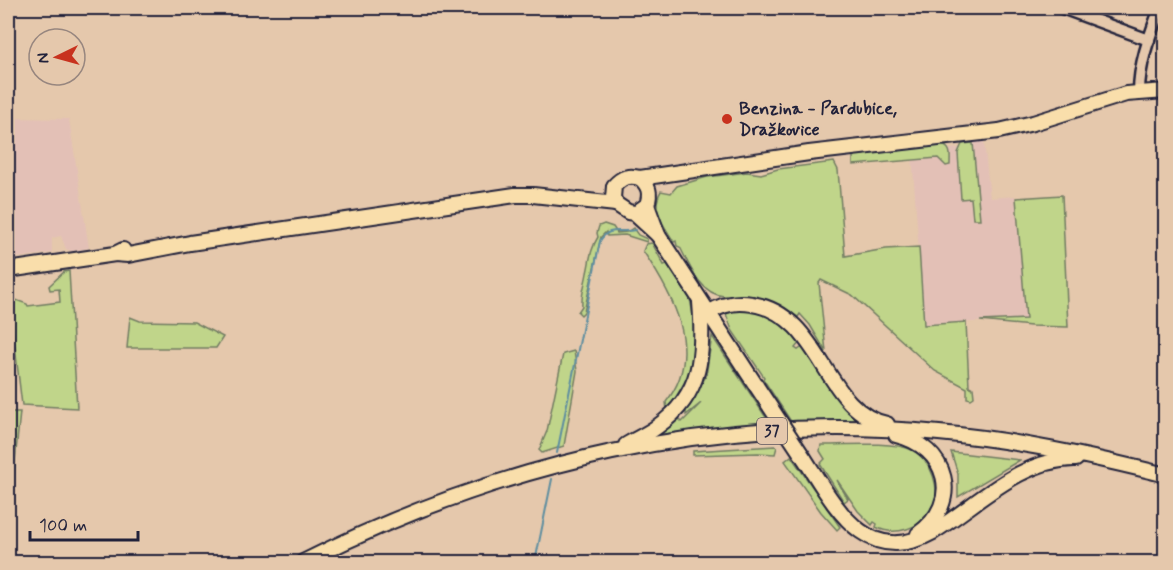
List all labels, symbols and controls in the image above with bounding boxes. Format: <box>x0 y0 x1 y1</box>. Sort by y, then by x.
north arrow <box>27 27 87 87</box>
text: N <box>33 52 54 64</box>
place label: Benzina - Pardubice, Dražkovice <box>739 97 897 142</box>
marker: Benzina - Pardubice, Dražkovice <box>720 112 734 126</box>
road number: 37 <box>757 418 787 444</box>
scale bar <box>30 504 138 542</box>
text: 100 m <box>39 514 87 538</box>

